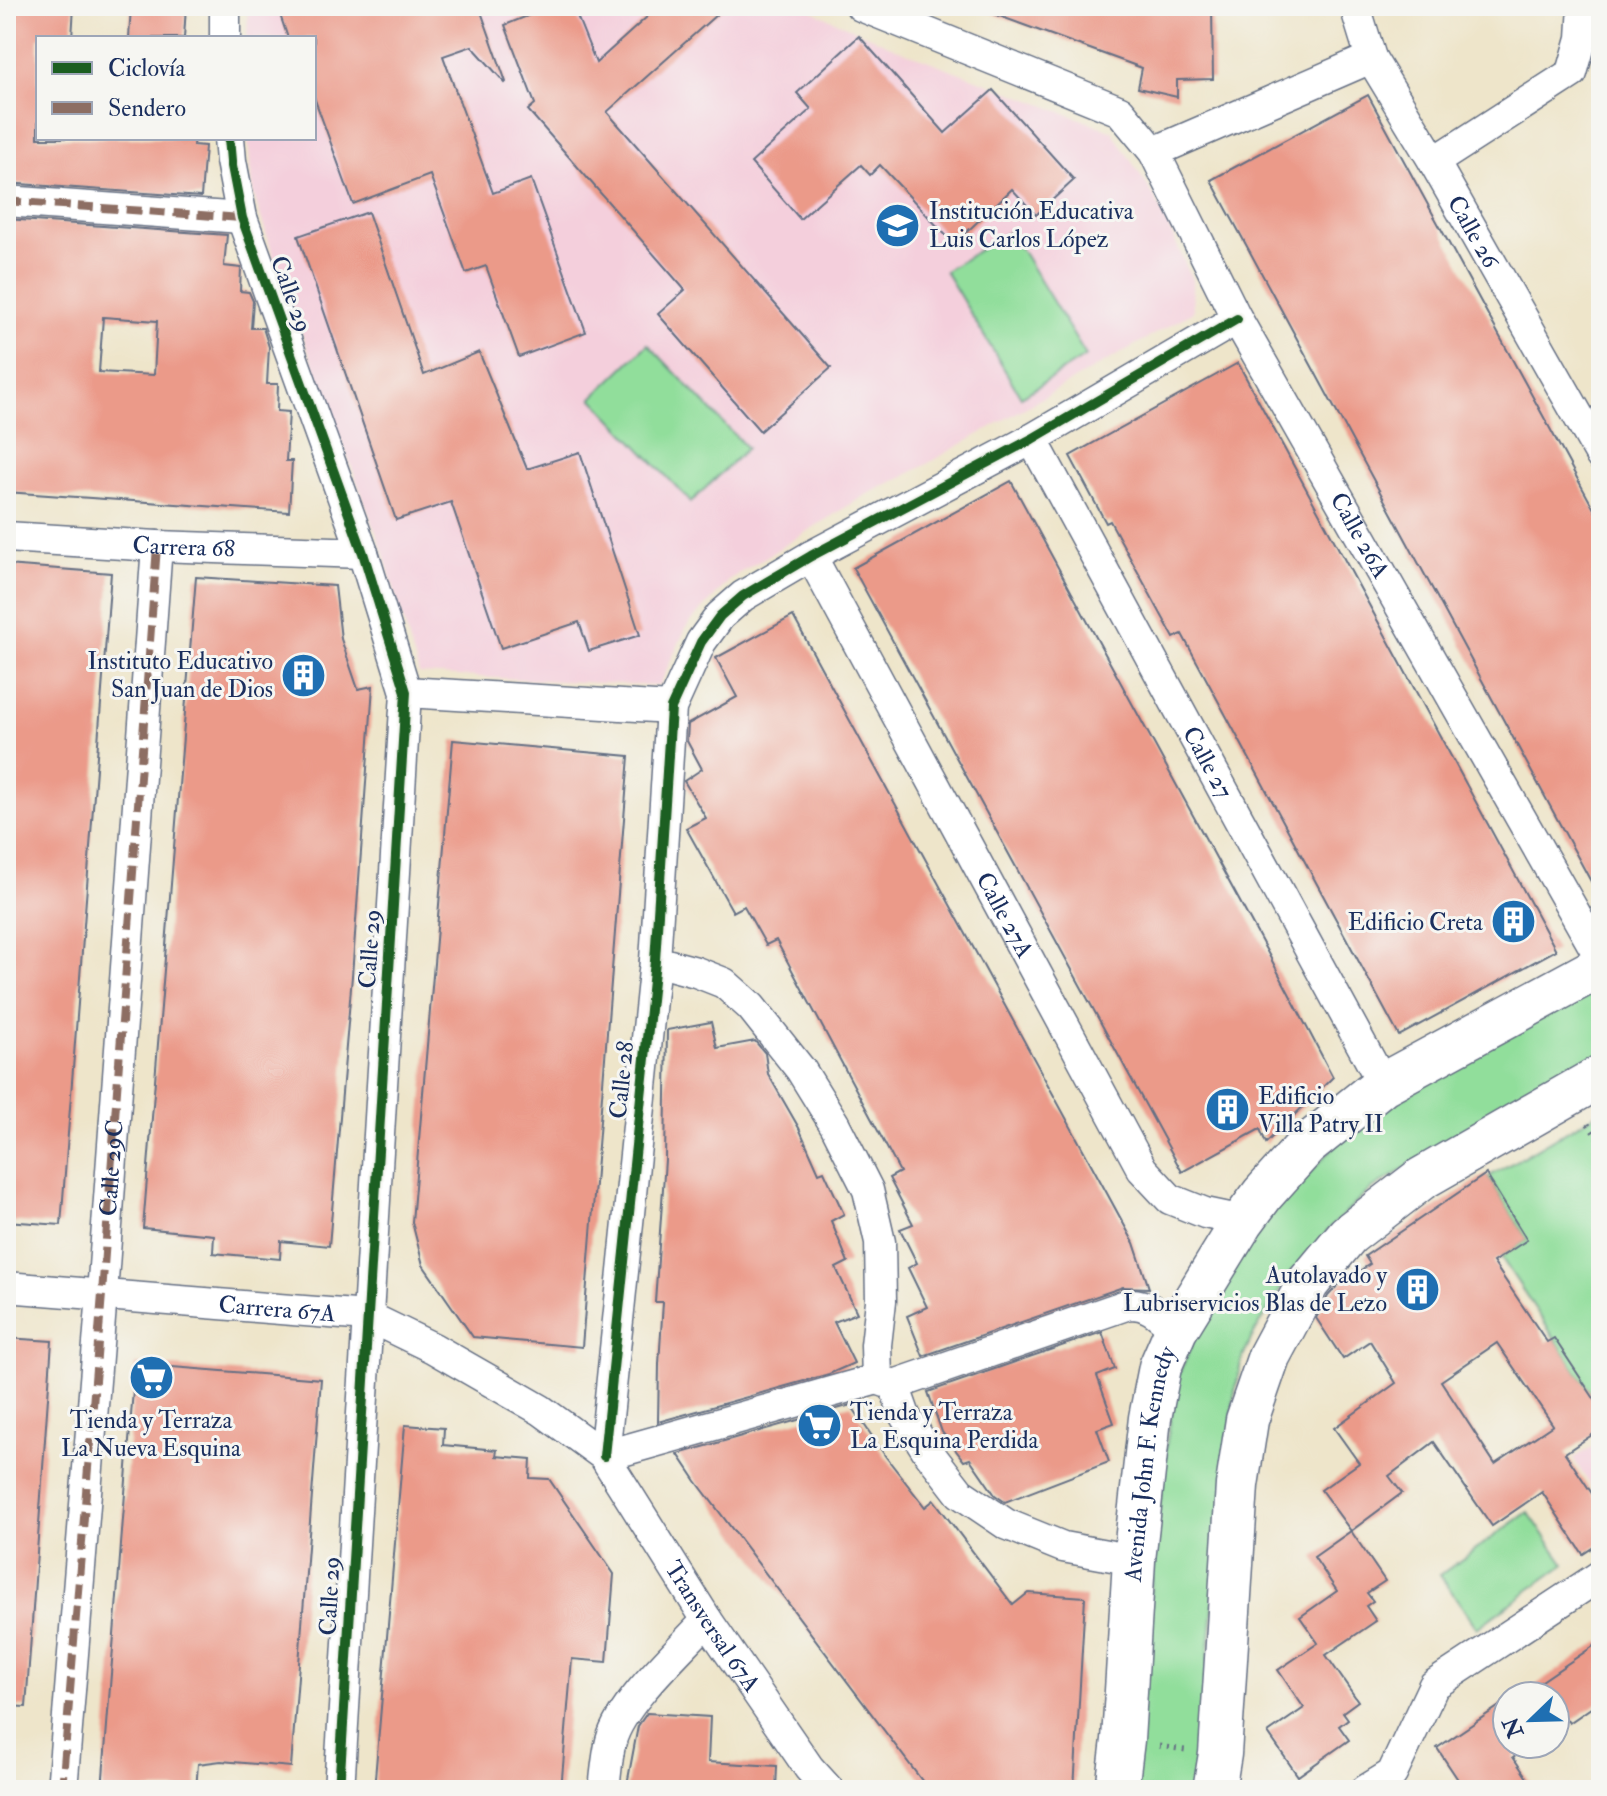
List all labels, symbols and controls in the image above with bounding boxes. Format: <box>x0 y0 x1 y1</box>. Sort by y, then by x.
legend <box>36 36 316 140</box>
text: Ciclovía <box>108 53 186 84</box>
text: Sendero <box>108 93 186 124</box>
street label: Calle 26 <box>1441 190 1507 275</box>
place label: Institución Educativa Luis Carlos López <box>929 196 1135 255</box>
school or university icon: Institución Educativa Luis Carlos López <box>874 201 922 249</box>
street label: Calle 29 <box>263 252 319 336</box>
street label: Calle 26A <box>1323 487 1397 584</box>
street label: Carrera 68 <box>132 529 235 564</box>
place label: Instituto Educativo San Juan de Dios <box>87 646 273 705</box>
building icon: Instituto Educativo San Juan de Dios <box>280 651 328 699</box>
street label: Calle 27 <box>1176 721 1240 804</box>
street label: Calle 27A <box>969 867 1041 963</box>
building icon: Edificio Creta <box>1490 898 1538 946</box>
place label: Edificio Creta <box>1348 907 1484 938</box>
street label: Calle 29 <box>352 908 388 990</box>
street label: Calle 28 <box>603 1040 641 1120</box>
place label: Edificio Villa Patry II <box>1258 1081 1384 1140</box>
building icon: Edificio Villa Patry II <box>1203 1086 1251 1134</box>
street label: Calle 29C <box>92 1119 130 1217</box>
place label: Autolavado y Lubriservicios Blas de Lezo <box>1123 1260 1387 1319</box>
building icon: Autolavado y Lubriservicios Blas de Lezo <box>1394 1265 1442 1313</box>
street label: Carrera 67A <box>217 1289 337 1329</box>
street label: Avenida John F. Kennedy <box>1117 1341 1183 1584</box>
supermarket icon: Tienda y Terraza La Nueva Esquina <box>127 1354 175 1402</box>
place label: Tienda y Terraza La Esquina Perdida <box>850 1397 1040 1456</box>
supermarket icon: Tienda y Terraza La Esquina Perdida <box>795 1402 843 1450</box>
place label: Tienda y Terraza La Nueva Esquina <box>61 1405 242 1464</box>
street label: Transversal 67A <box>658 1555 767 1698</box>
street label: Calle 29 <box>312 1556 348 1636</box>
north arrow <box>1491 1680 1571 1760</box>
text: N <box>1497 1713 1531 1743</box>

